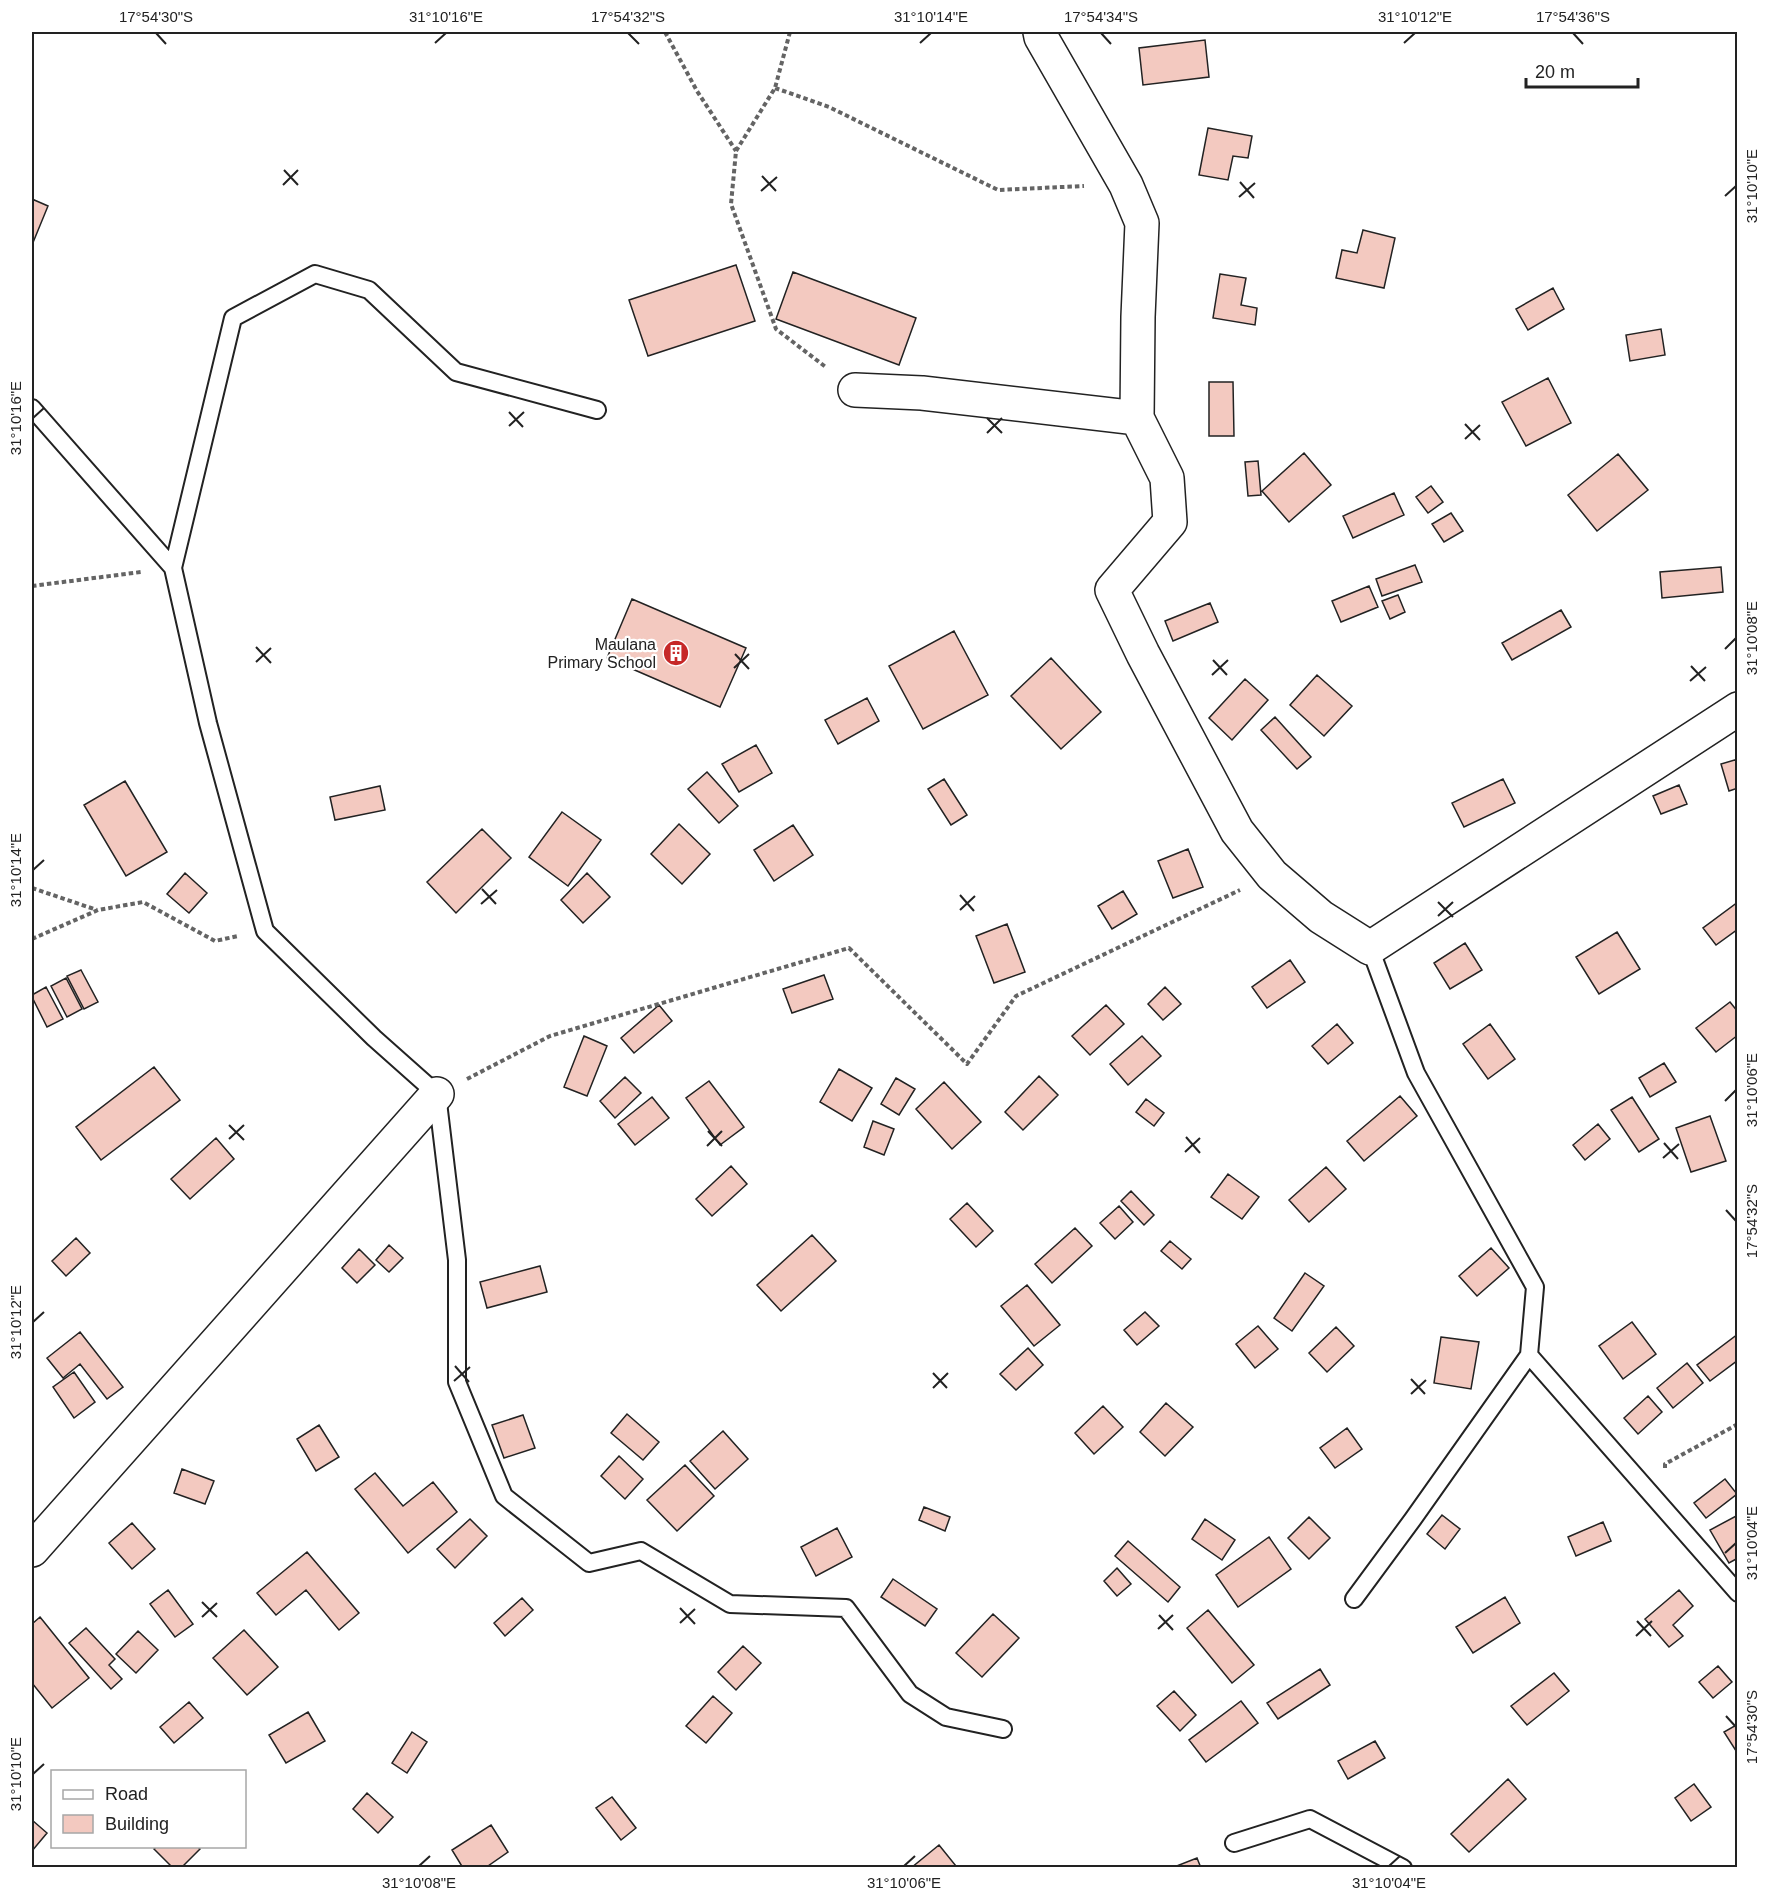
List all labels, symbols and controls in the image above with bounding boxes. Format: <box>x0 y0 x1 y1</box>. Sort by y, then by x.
text: 17°54'30"S <box>119 8 193 25</box>
text: 31°10'16"E <box>409 8 483 25</box>
text: 17°54'32"S <box>591 8 665 25</box>
text: 31°10'14"E <box>894 8 968 25</box>
text: 17°54'34"S <box>1064 8 1138 25</box>
text: 31°10'12"E <box>1378 8 1452 25</box>
text: 17°54'36"S <box>1536 8 1610 25</box>
scale bar <box>1526 51 1638 89</box>
text: 20 m <box>1535 62 1575 82</box>
text: 31°10'10"E <box>1743 149 1760 223</box>
text: 31°10'16"E <box>7 381 24 455</box>
text: 31°10'08"E <box>1743 601 1760 675</box>
place label: Maulana Primary School <box>548 636 656 671</box>
building icon: Maulana Primary School <box>661 638 691 668</box>
text: 31°10'14"E <box>7 833 24 907</box>
text: 31°10'06"E <box>1743 1053 1760 1127</box>
text: 17°54'32"S <box>1743 1184 1760 1258</box>
text: 31°10'12"E <box>7 1285 24 1359</box>
text: 31°10'04"E <box>1743 1506 1760 1580</box>
text: 17°54'30"S <box>1743 1690 1760 1764</box>
text: 31°10'10"E <box>7 1737 24 1811</box>
legend <box>51 1770 246 1848</box>
text: Road <box>105 1784 148 1804</box>
text: Building <box>105 1814 169 1834</box>
text: 31°10'08"E <box>382 1874 456 1891</box>
text: 31°10'06"E <box>867 1874 941 1891</box>
text: 31°10'04"E <box>1352 1874 1426 1891</box>

